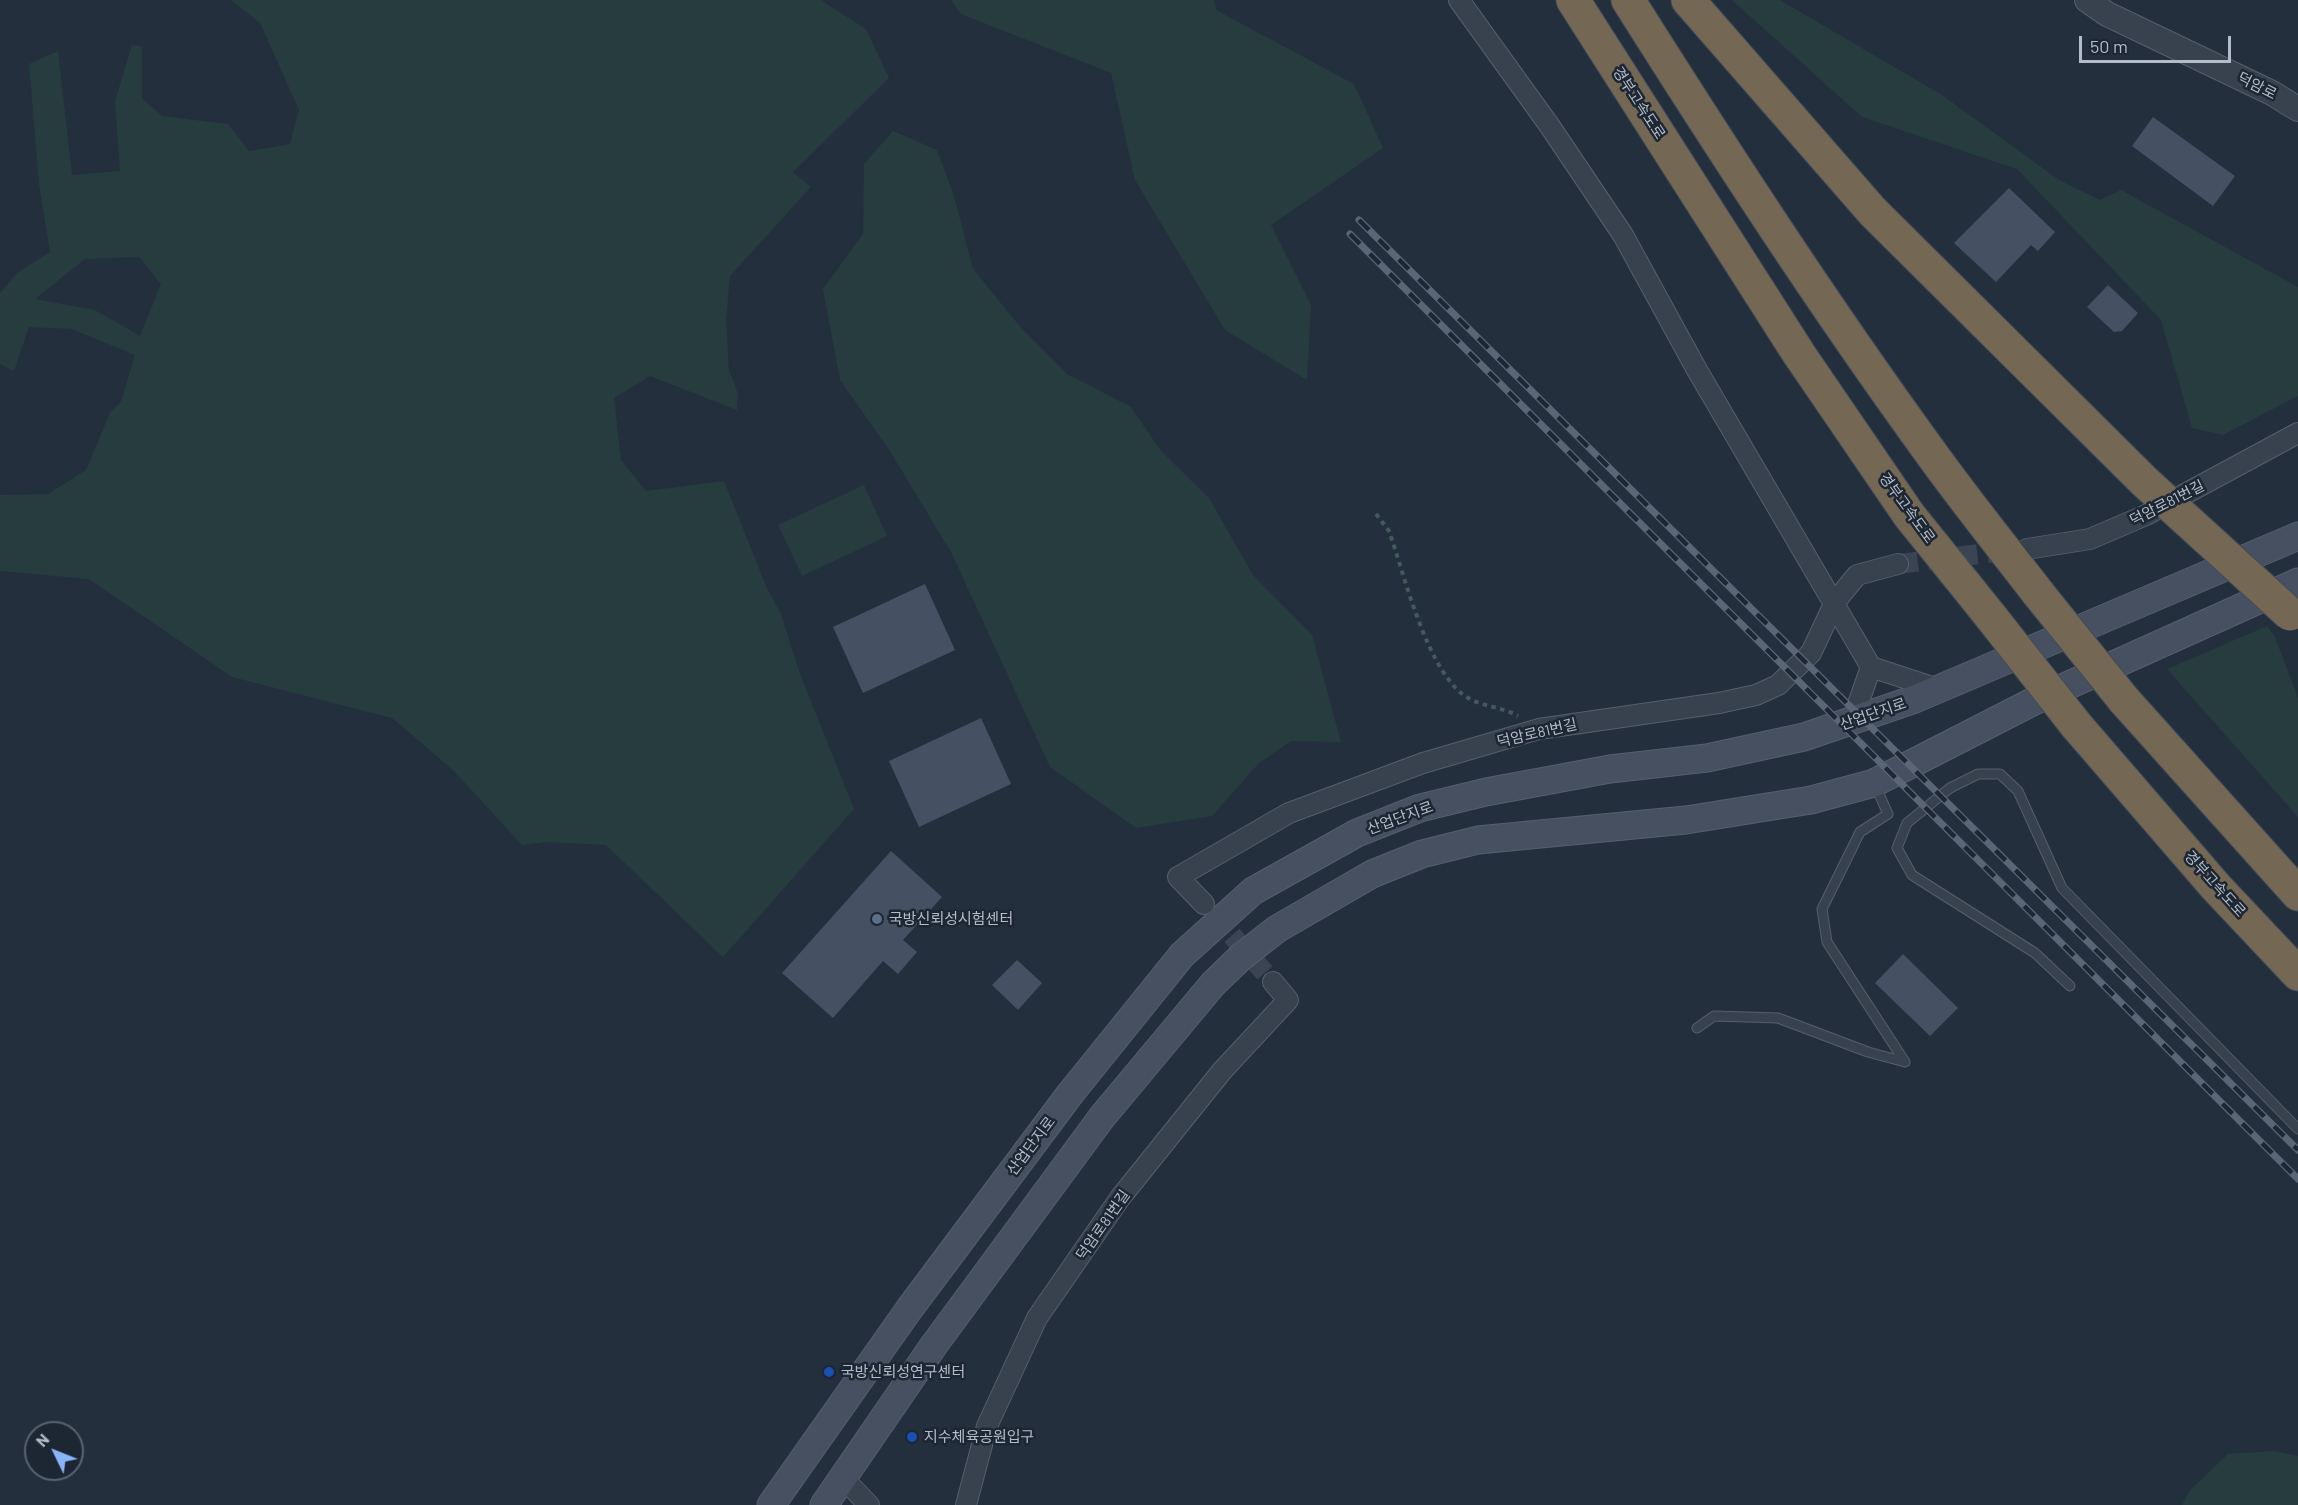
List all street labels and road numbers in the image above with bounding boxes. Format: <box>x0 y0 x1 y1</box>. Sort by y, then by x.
street label: 경부고속도로 <box>1609 63 1669 143</box>
street label: 덕암로 <box>2234 69 2280 103</box>
street label: 경부고속도로 <box>1875 469 1939 547</box>
street label: 덕암로81번길 <box>2127 476 2207 530</box>
street label: 산업단지로 <box>1837 694 1909 734</box>
street label: 덕암로81번길 <box>1495 715 1579 751</box>
street label: 산업단지로 <box>1365 798 1435 838</box>
street label: 경부고속도로 <box>2181 847 2249 921</box>
street label: 산업단지로 <box>1003 1113 1059 1179</box>
street label: 덕암로81번길 <box>1072 1186 1134 1264</box>

